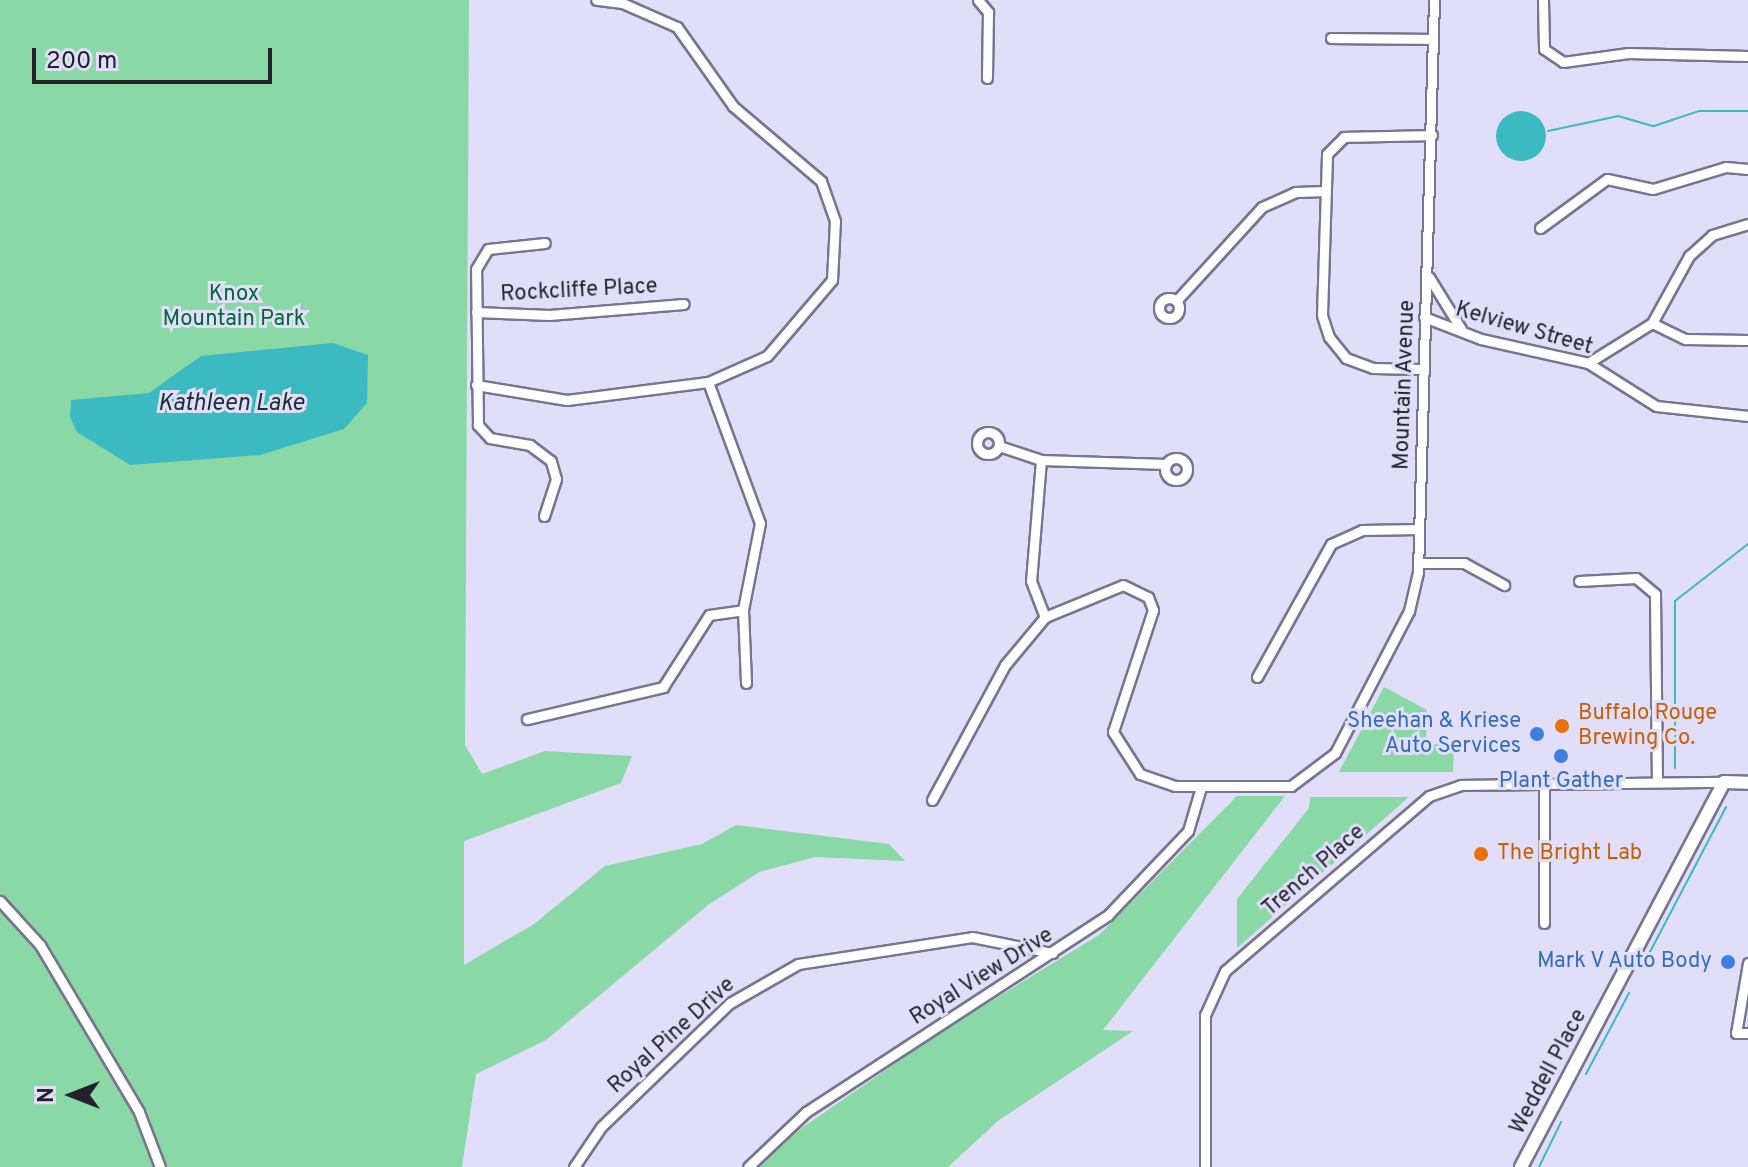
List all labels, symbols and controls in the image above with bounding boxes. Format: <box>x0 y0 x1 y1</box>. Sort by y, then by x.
scale bar <box>36 32 276 82</box>
text: 200 m <box>46 47 117 77</box>
street label: Rockcliffe Place <box>500 274 658 308</box>
park label: Knox Mountain Park <box>163 281 305 332</box>
street label: Kelview Street <box>1452 297 1596 361</box>
street label: Mountain Avenue <box>1389 299 1421 471</box>
water label: Kathleen Lake <box>158 391 304 419</box>
place label: Buffalo Rouge Brewing Co. <box>1578 700 1717 752</box>
place label: Sheehan & Kriese Auto Services <box>1347 708 1521 760</box>
marker: Buffalo Rouge Brewing Co. <box>1553 717 1571 735</box>
marker: Sheehan & Kriese Auto Services <box>1528 725 1546 743</box>
marker: Plant Gather <box>1552 747 1570 765</box>
place label: Plant Gather <box>1499 769 1623 795</box>
street label: Trench Place <box>1258 819 1370 923</box>
place label: The Bright Lab <box>1497 841 1642 867</box>
marker: The Bright Lab <box>1472 845 1490 863</box>
street label: Royal View Drive <box>905 922 1059 1032</box>
place label: Mark V Auto Body <box>1534 949 1712 975</box>
marker: Mark V Auto Body <box>1719 953 1737 971</box>
street label: Royal Pine Drive <box>603 972 741 1100</box>
street label: Weddell Place <box>1505 1005 1593 1139</box>
north arrow <box>32 1055 112 1135</box>
text: N <box>34 1087 61 1103</box>

